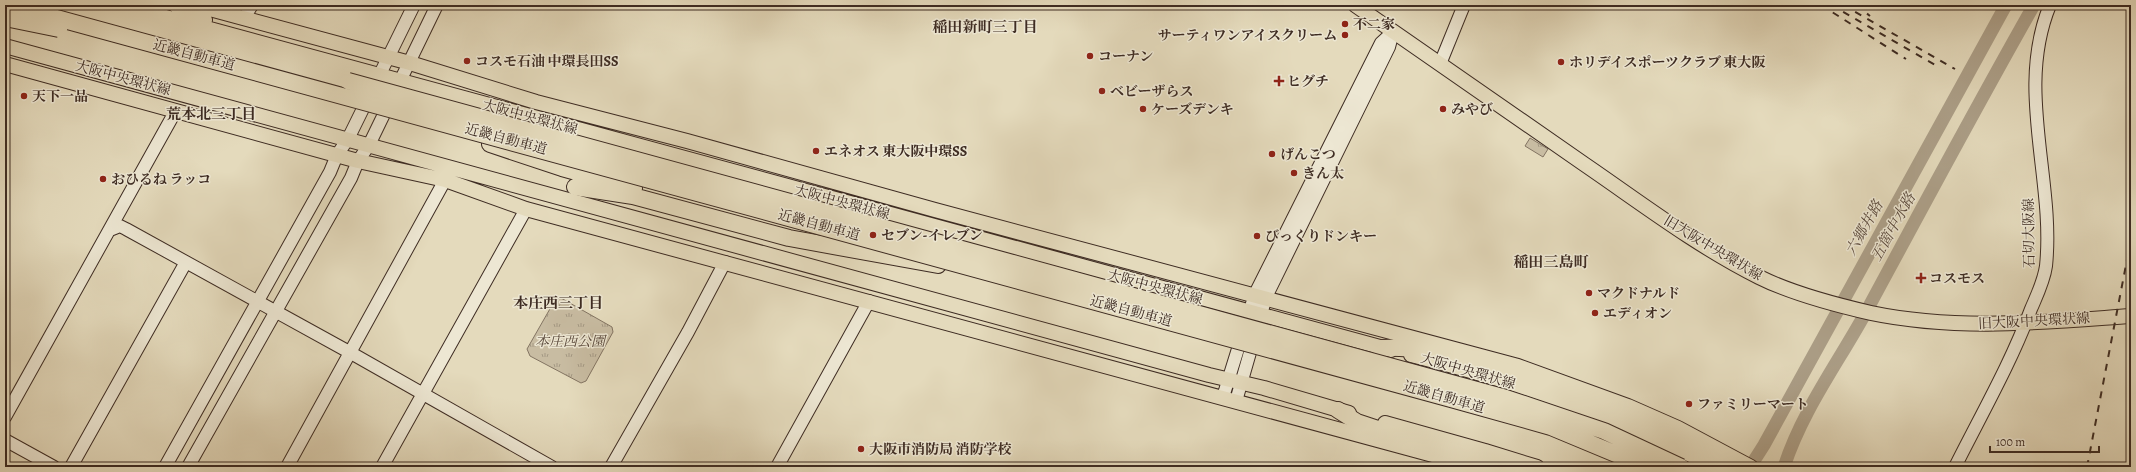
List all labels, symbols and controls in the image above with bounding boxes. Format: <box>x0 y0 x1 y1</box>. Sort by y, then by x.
place label: 不二家 <box>1353 15 1395 34</box>
district label: 稲田新町三丁目 <box>932 17 1038 37</box>
marker: 不二家 <box>1340 19 1350 29</box>
place label: サーティワンアイスクリーム <box>1158 26 1337 45</box>
marker: サーティワンアイスクリーム <box>1340 30 1350 40</box>
street label: 近畿自動車道 <box>151 35 237 75</box>
place label: コーナン <box>1098 47 1153 66</box>
marker: コーナン <box>1085 51 1095 61</box>
place label: コスモ石油 中環長田SS <box>475 52 619 71</box>
place label: ホリデイスポーツクラブ 東大阪 <box>1569 53 1766 72</box>
street label: 大阪中央環状線 <box>73 56 173 100</box>
marker: コスモ石油 中環長田SS <box>462 56 472 66</box>
marker: ホリデイスポーツクラブ 東大阪 <box>1556 57 1566 67</box>
place label: ヒグチ <box>1287 72 1329 91</box>
marker: ヒグチ <box>1274 76 1284 86</box>
place label: ベビーザらス <box>1110 82 1193 101</box>
marker: ベビーザらス <box>1097 86 1107 96</box>
place label: 天下一品 <box>32 87 88 106</box>
marker: 天下一品 <box>19 91 29 101</box>
street label: 大阪中央環状線 <box>480 95 580 139</box>
place label: ケーズデンキ <box>1151 100 1234 119</box>
place label: みやび <box>1451 100 1493 119</box>
district label: 荒本北三丁目 <box>166 104 256 124</box>
marker: ケーズデンキ <box>1138 104 1148 114</box>
marker: みやび <box>1438 104 1448 114</box>
street label: 近畿自動車道 <box>463 119 549 159</box>
place label: エネオス 東大阪中環SS <box>824 142 967 161</box>
place label: げんこつ <box>1280 145 1336 164</box>
marker: エネオス 東大阪中環SS <box>811 146 821 156</box>
marker: げんこつ <box>1267 149 1277 159</box>
place label: きん太 <box>1302 164 1344 183</box>
marker: きん太 <box>1289 168 1299 178</box>
place label: おひるね ラッコ <box>111 170 211 189</box>
marker: おひるね ラッコ <box>98 174 108 184</box>
street label: 大阪中央環状線 <box>792 180 892 224</box>
water label: 五箇中水路 <box>1866 188 1920 265</box>
water label: 六郷井路 <box>1841 196 1888 259</box>
street label: 石切大阪線 <box>2019 198 2039 268</box>
street label: 近畿自動車道 <box>776 205 862 245</box>
street label: 旧大阪中央環状線 <box>1660 211 1766 285</box>
place label: セブン-イレブン <box>881 226 983 245</box>
place label: びっくりドンキー <box>1265 227 1377 246</box>
marker: セブン-イレブン <box>868 230 878 240</box>
marker: びっくりドンキー <box>1252 231 1262 241</box>
district label: 稲田三島町 <box>1513 252 1589 272</box>
street label: 大阪中央環状線 <box>1105 265 1205 309</box>
place label: コスモス <box>1929 269 1985 288</box>
marker: コスモス <box>1916 273 1926 283</box>
place label: マクドナルド <box>1597 284 1680 303</box>
marker: マクドナルド <box>1584 288 1594 298</box>
street label: 近畿自動車道 <box>1088 291 1174 331</box>
district label: 本庄西三丁目 <box>513 293 603 313</box>
place label: エディオン <box>1603 304 1672 323</box>
marker: エディオン <box>1590 308 1600 318</box>
street label: 旧大阪中央環状線 <box>1978 309 2090 333</box>
park label: 本庄西公園 <box>535 332 607 351</box>
street label: 大阪中央環状線 <box>1418 348 1518 394</box>
street label: 近畿自動車道 <box>1401 376 1487 418</box>
place label: ファミリーマート <box>1697 395 1809 414</box>
marker: ファミリーマート <box>1684 399 1694 409</box>
scale bar <box>1990 428 2099 454</box>
text: 100 m <box>1996 434 2025 450</box>
place label: 大阪市消防局 消防学校 <box>869 440 1011 459</box>
marker: 大阪市消防局 消防学校 <box>856 444 866 454</box>

